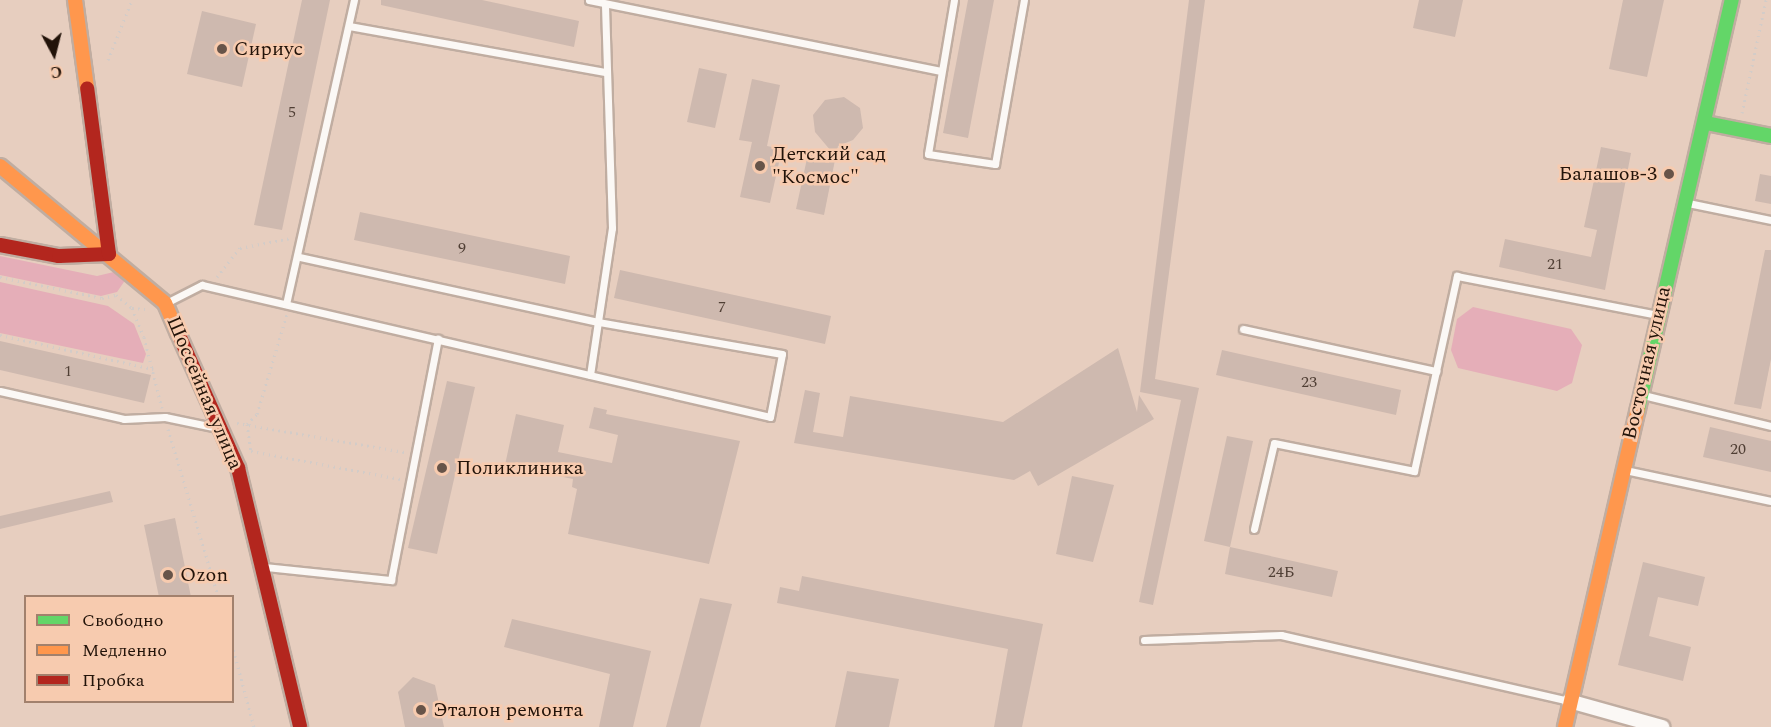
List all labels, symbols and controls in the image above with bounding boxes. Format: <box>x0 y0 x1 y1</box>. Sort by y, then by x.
north arrow <box>24 24 84 84</box>
place label: Сириус <box>234 37 303 61</box>
marker: Сириус <box>215 42 229 56</box>
text: С <box>49 59 63 84</box>
house number: 5 <box>288 102 296 122</box>
place label: Детский сад "Космос" <box>772 142 886 189</box>
marker: Детский сад "Космос" <box>753 159 767 173</box>
place label: Балашов-3 <box>1559 162 1657 186</box>
marker: Балашов-3 <box>1662 167 1676 181</box>
house number: 9 <box>458 238 466 258</box>
house number: 21 <box>1547 254 1563 274</box>
street label: Восточная улица <box>1618 284 1676 442</box>
house number: 7 <box>718 297 726 317</box>
street label: Шоссейная улица <box>161 313 247 473</box>
house number: 1 <box>64 361 72 381</box>
house number: 23 <box>1301 372 1317 392</box>
house number: 20 <box>1730 439 1746 459</box>
place label: Поликлиника <box>456 456 584 480</box>
marker: Поликлиника <box>433 459 451 477</box>
house number: 24Б <box>1268 562 1294 582</box>
place label: Ozon <box>180 563 228 587</box>
marker: Ozon <box>161 568 175 582</box>
legend <box>24 595 234 703</box>
text: Свободно <box>82 607 163 634</box>
text: Медленно <box>82 637 167 664</box>
text: Пробка <box>82 667 144 694</box>
place label: Эталон ремонта <box>433 698 583 722</box>
marker: Эталон ремонта <box>414 703 428 717</box>

